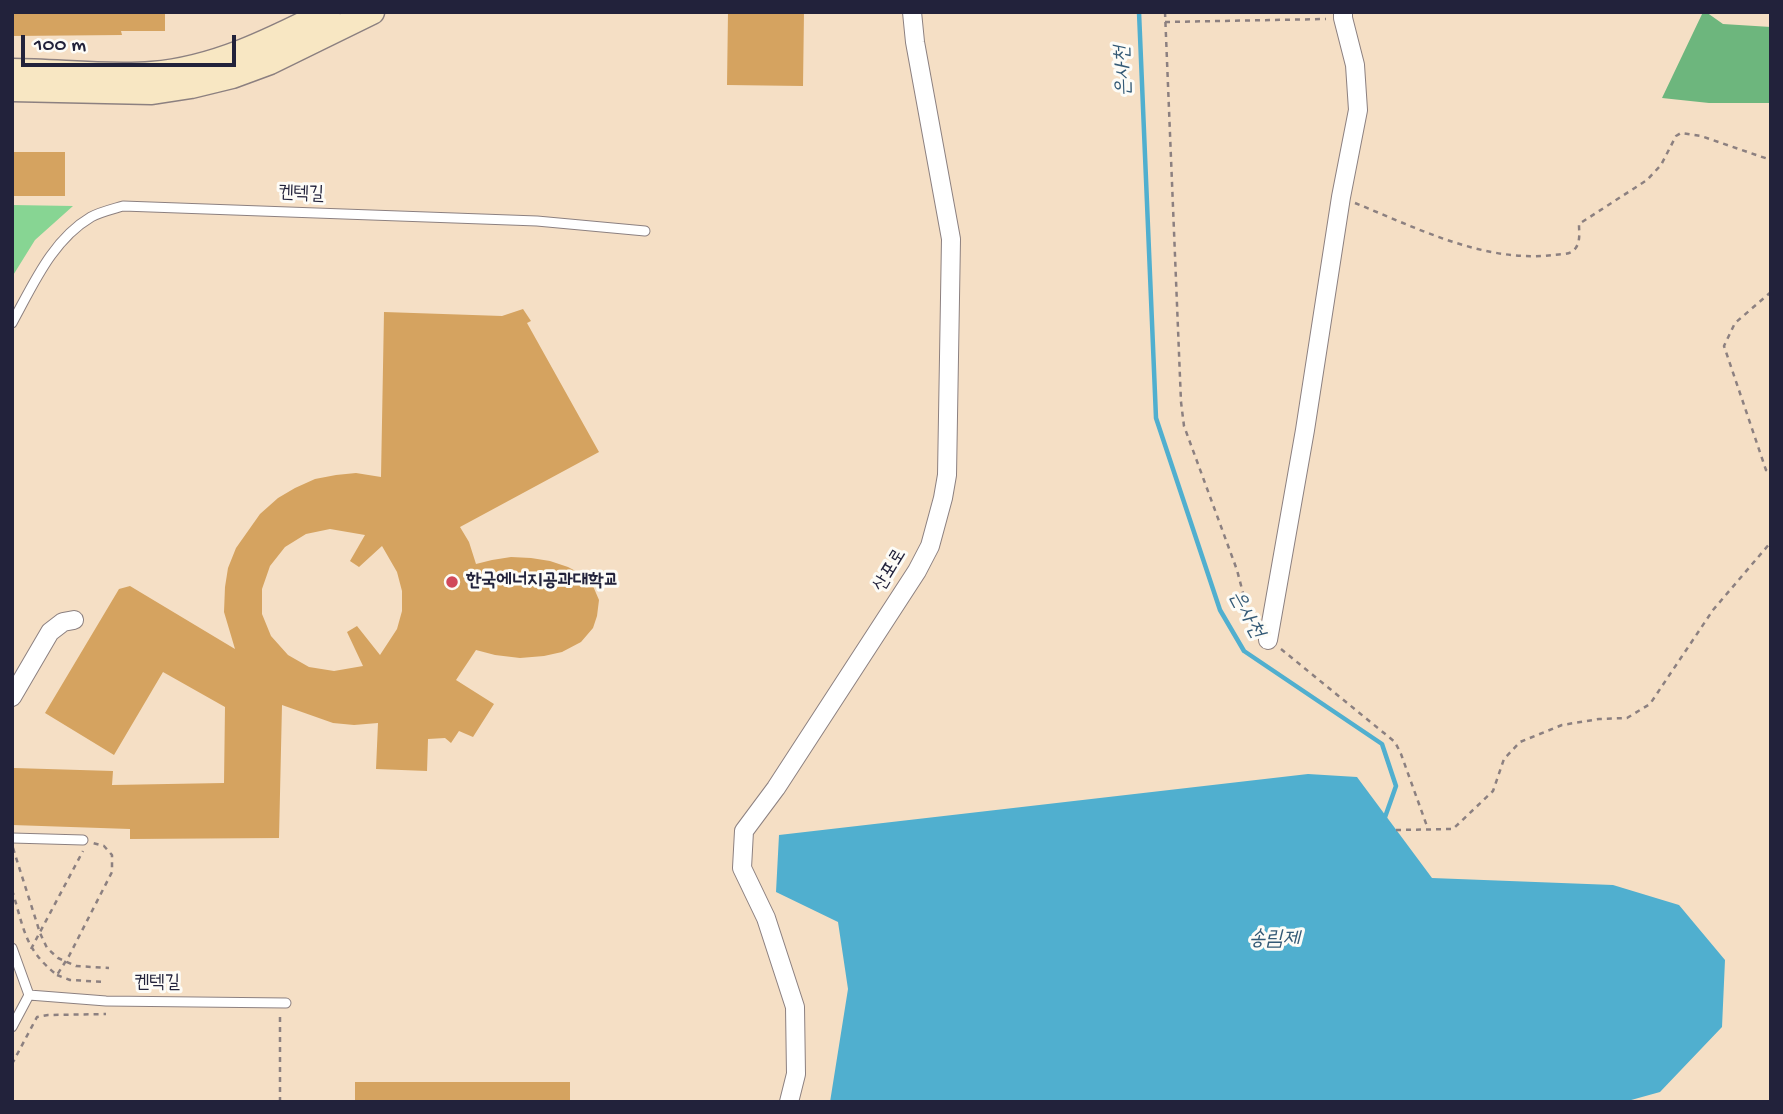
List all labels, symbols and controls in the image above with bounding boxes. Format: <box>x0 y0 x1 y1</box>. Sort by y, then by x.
scale bar <box>24 21 240 65</box>
text: 100 m <box>34 34 86 59</box>
water label: 은사천 <box>1112 45 1138 97</box>
street label: 켄텍길 <box>278 183 324 207</box>
street label: 산포로 <box>869 545 913 597</box>
place label: 한국에너지공과대학교 <box>466 571 619 593</box>
marker: 한국에너지공과대학교 <box>444 574 460 590</box>
water label: 은사천 <box>1222 587 1268 643</box>
water label: 송림제 <box>1249 928 1299 954</box>
street label: 켄텍길 <box>134 973 180 995</box>

